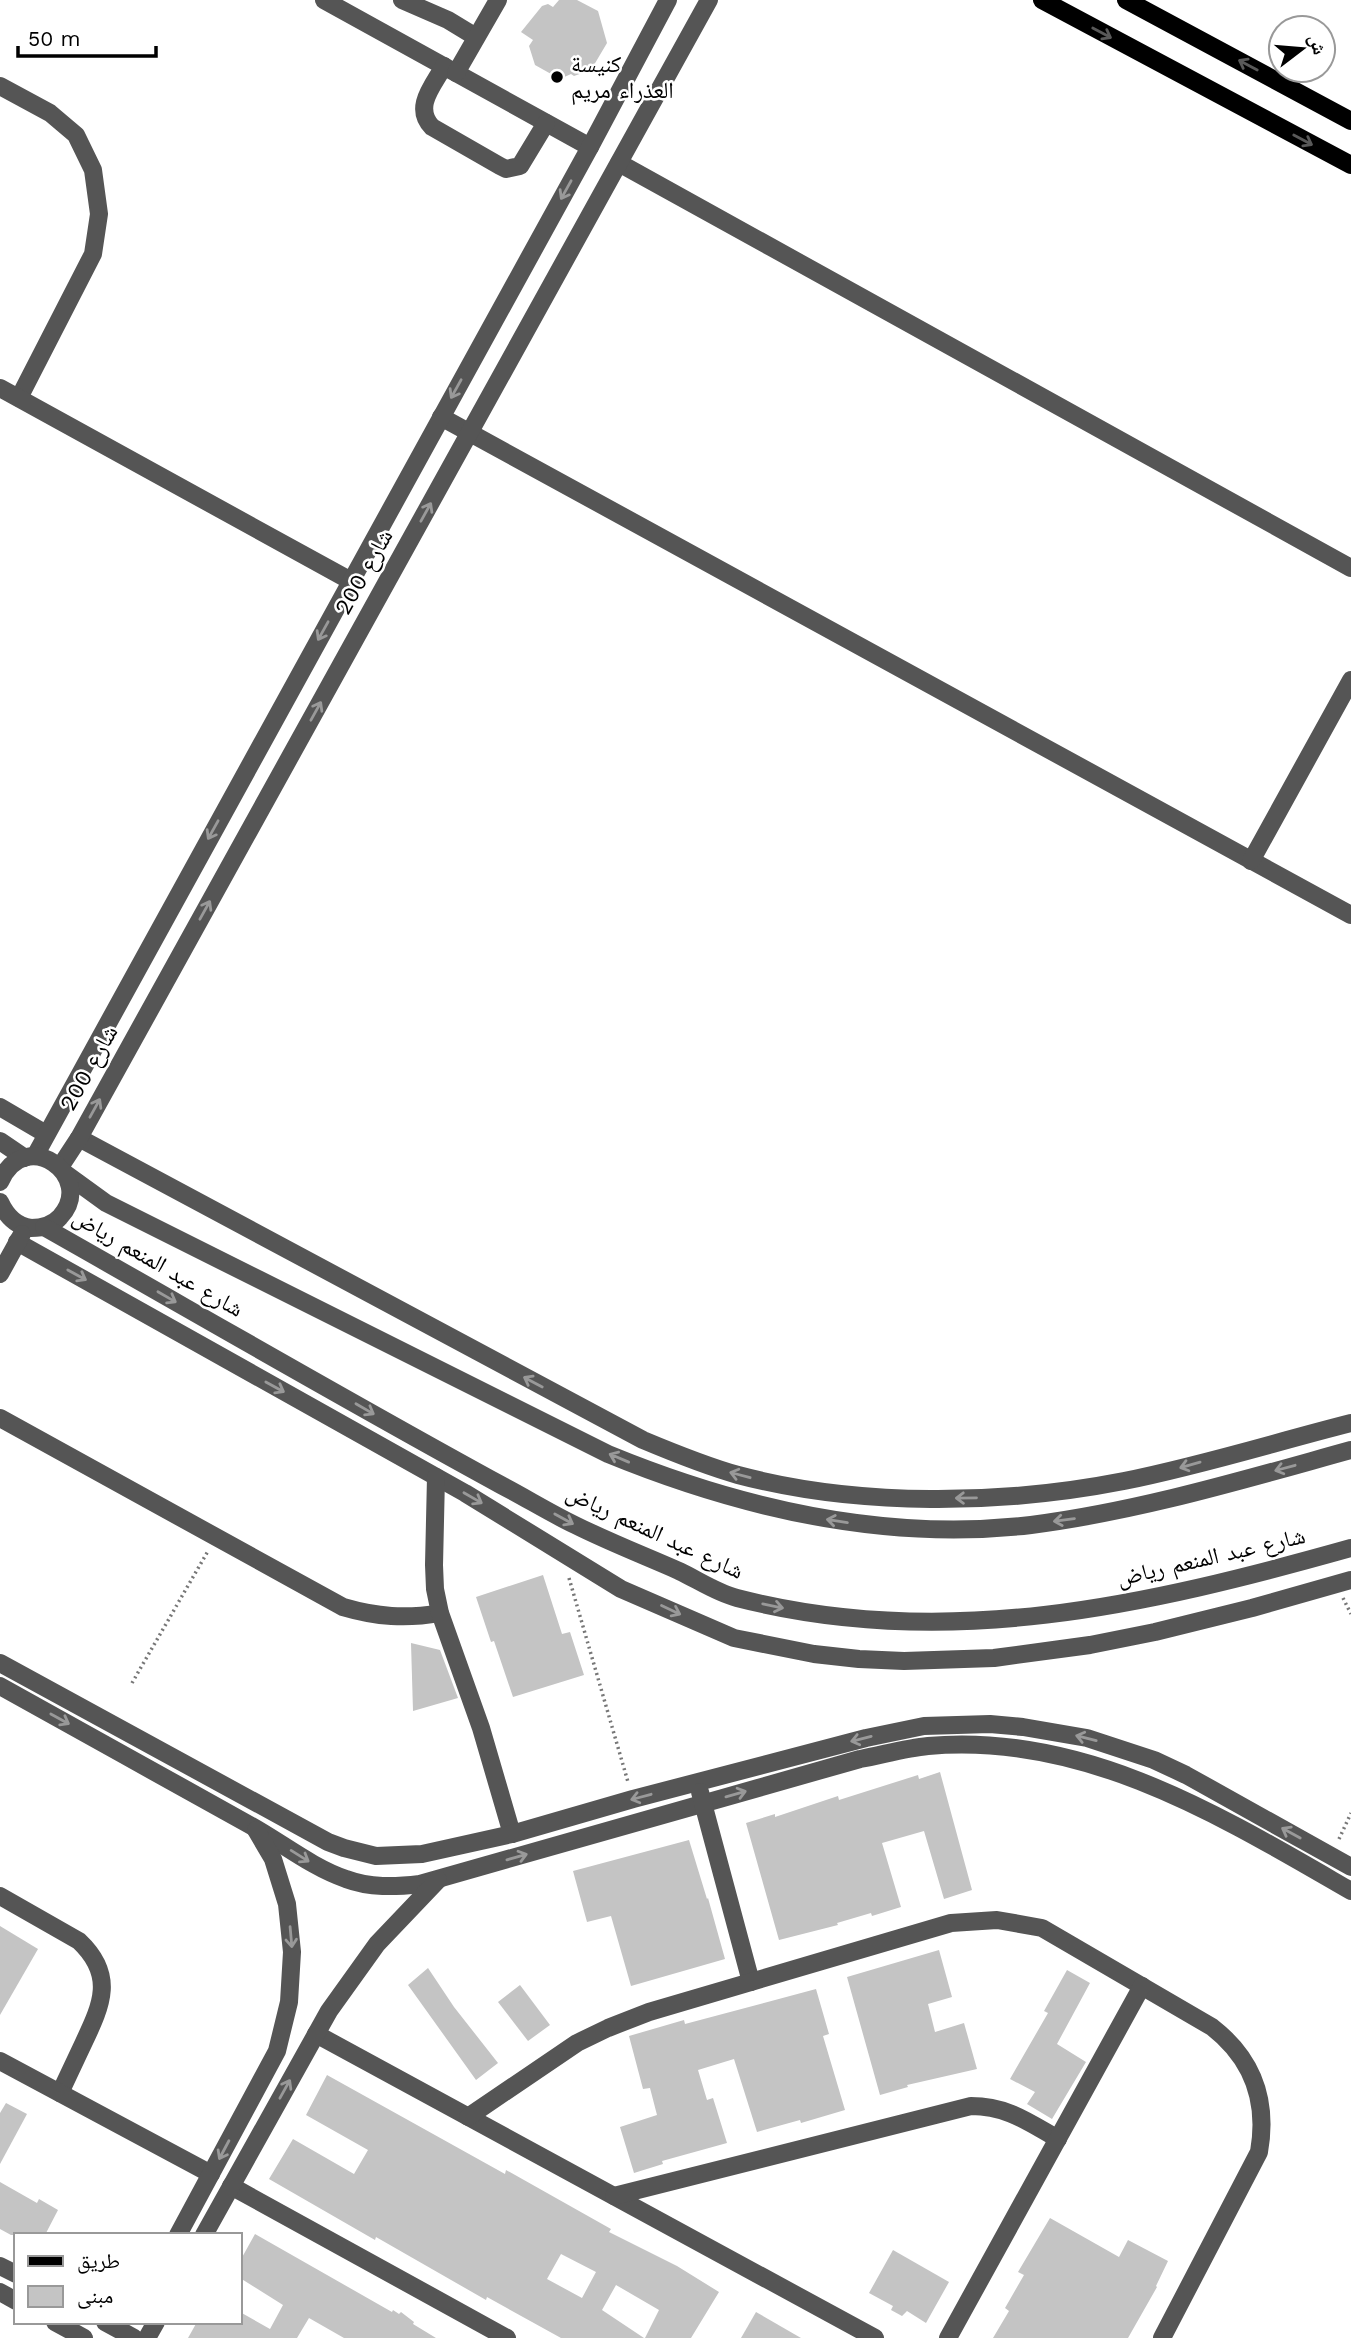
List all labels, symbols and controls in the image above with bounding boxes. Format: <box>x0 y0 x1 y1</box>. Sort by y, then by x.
scale bar <box>18 14 156 58</box>
north arrow <box>1267 14 1337 84</box>
text: 50 m <box>28 26 80 51</box>
one-way arrow <box>1091 26 1112 40</box>
text: ش <box>1304 32 1332 57</box>
place label: كنيسة العذراء مريم <box>571 51 674 106</box>
one-way arrow <box>1238 58 1258 72</box>
marker: كنيسة العذراء مريم <box>549 69 565 85</box>
one-way arrow <box>1292 133 1313 147</box>
one-way arrow <box>559 179 573 200</box>
one-way arrow <box>449 378 463 399</box>
one-way arrow <box>419 502 433 522</box>
street label: شارع 200 <box>330 525 399 620</box>
one-way arrow <box>316 621 330 641</box>
one-way arrow <box>309 701 323 721</box>
one-way arrow <box>206 820 220 840</box>
one-way arrow <box>198 900 212 920</box>
street label: شارع 200 <box>55 1021 124 1116</box>
one-way arrow <box>88 1099 102 1119</box>
street label: شارع عبد المنعم رياض <box>67 1203 248 1325</box>
one-way arrow <box>66 1268 86 1282</box>
one-way arrow <box>156 1291 177 1304</box>
one-way arrow <box>524 1374 544 1388</box>
one-way arrow <box>264 1381 285 1394</box>
one-way arrow <box>354 1403 375 1416</box>
one-way arrow <box>609 1451 631 1464</box>
one-way arrow <box>1179 1459 1202 1472</box>
one-way arrow <box>1274 1463 1296 1476</box>
one-way arrow <box>729 1468 752 1481</box>
street label: شارع عبد المنعم رياض <box>561 1479 748 1587</box>
one-way arrow <box>463 1491 483 1505</box>
one-way arrow <box>955 1491 978 1505</box>
one-way arrow <box>553 1513 574 1526</box>
one-way arrow <box>826 1514 849 1527</box>
one-way arrow <box>1053 1514 1076 1527</box>
street label: شارع عبد المنعم رياض <box>1114 1522 1308 1594</box>
one-way arrow <box>761 1599 784 1613</box>
one-way arrow <box>660 1604 681 1617</box>
one-way arrow <box>49 1712 69 1726</box>
one-way arrow <box>1075 1731 1098 1744</box>
one-way arrow <box>850 1733 873 1746</box>
one-way arrow <box>725 1787 747 1800</box>
one-way arrow <box>630 1791 653 1804</box>
one-way arrow <box>1282 1826 1302 1840</box>
one-way arrow <box>290 1849 310 1863</box>
one-way arrow <box>505 1850 528 1863</box>
one-way arrow <box>285 1925 298 1948</box>
one-way arrow <box>278 2080 292 2100</box>
one-way arrow <box>217 2139 231 2159</box>
legend <box>14 2233 242 2324</box>
text: طريق <box>77 2248 120 2274</box>
text: مبنى <box>77 2283 113 2309</box>

